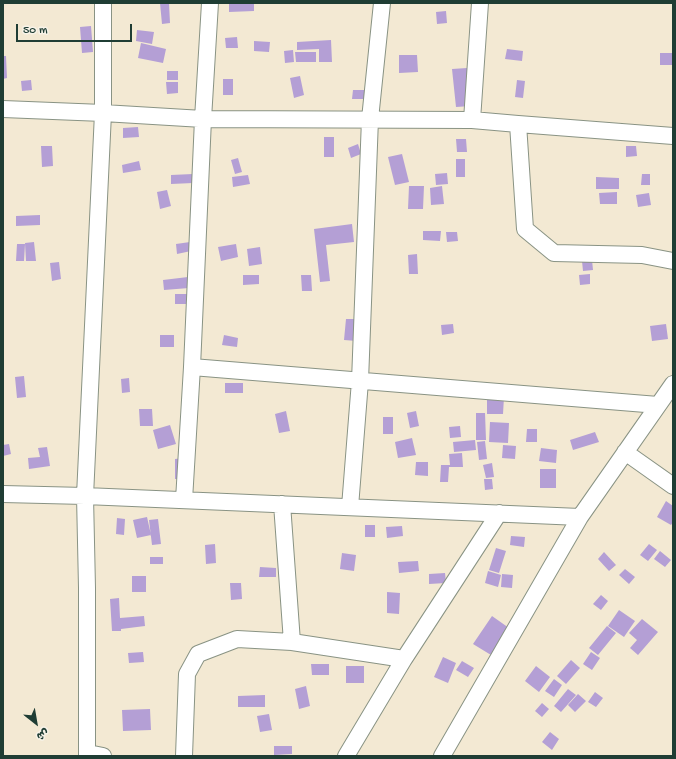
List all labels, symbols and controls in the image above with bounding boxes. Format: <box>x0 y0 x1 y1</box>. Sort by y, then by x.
scale bar <box>18 16 134 42</box>
text: 50 m <box>23 24 48 38</box>
north arrow <box>16 703 56 743</box>
text: ش <box>34 725 50 742</box>

